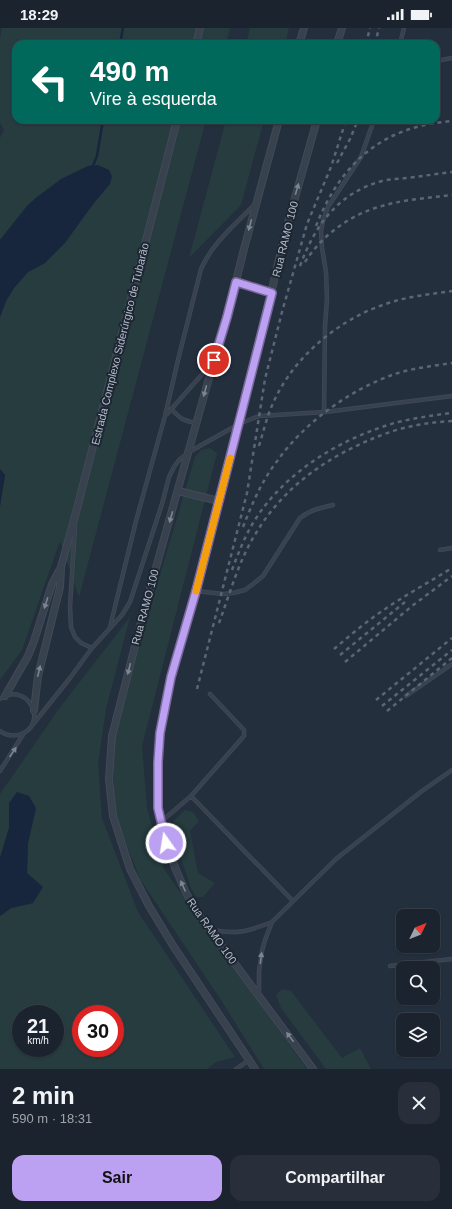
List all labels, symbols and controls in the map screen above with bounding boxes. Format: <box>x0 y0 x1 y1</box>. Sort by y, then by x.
text: 18:29 <box>20 6 58 23</box>
icon: left <box>24 56 76 108</box>
text: 490 m <box>90 56 169 87</box>
text: Vire à esquerda <box>90 89 217 109</box>
one-way arrow <box>295 183 301 196</box>
street label: Rua RAMO 100 <box>270 200 300 278</box>
one-way arrow <box>247 219 253 231</box>
street label: Estrada Complexo Siderúrgico de Tubarão <box>89 242 151 446</box>
pin <box>197 343 231 377</box>
icon: arrive <box>203 349 225 371</box>
one-way arrow <box>202 385 208 397</box>
one-way arrow <box>168 511 174 523</box>
street label: Rua RAMO 100 <box>129 568 161 646</box>
one-way arrow <box>43 598 49 610</box>
one-way arrow <box>125 663 131 675</box>
one-way arrow <box>37 665 43 677</box>
one-way arrow <box>9 746 17 757</box>
position arrow <box>145 822 187 864</box>
one-way arrow <box>180 880 186 891</box>
street label: Rua RAMO 100 <box>185 896 239 966</box>
north arrow <box>396 909 440 953</box>
map controls <box>396 909 440 1057</box>
one-way arrow <box>258 952 264 964</box>
button: search <box>396 961 440 1005</box>
speed limit sign: 30 <box>72 1005 124 1057</box>
button: layers <box>396 1013 440 1057</box>
text: 21 <box>27 1015 49 1037</box>
one-way arrow <box>286 1032 295 1043</box>
text: km/h <box>27 1035 49 1046</box>
text: 2 min <box>12 1082 75 1109</box>
button: close <box>398 1082 440 1124</box>
text: 590 m · 18:31 <box>12 1111 92 1126</box>
button: Sair <box>12 1155 222 1201</box>
button: Compartilhar <box>230 1155 440 1201</box>

